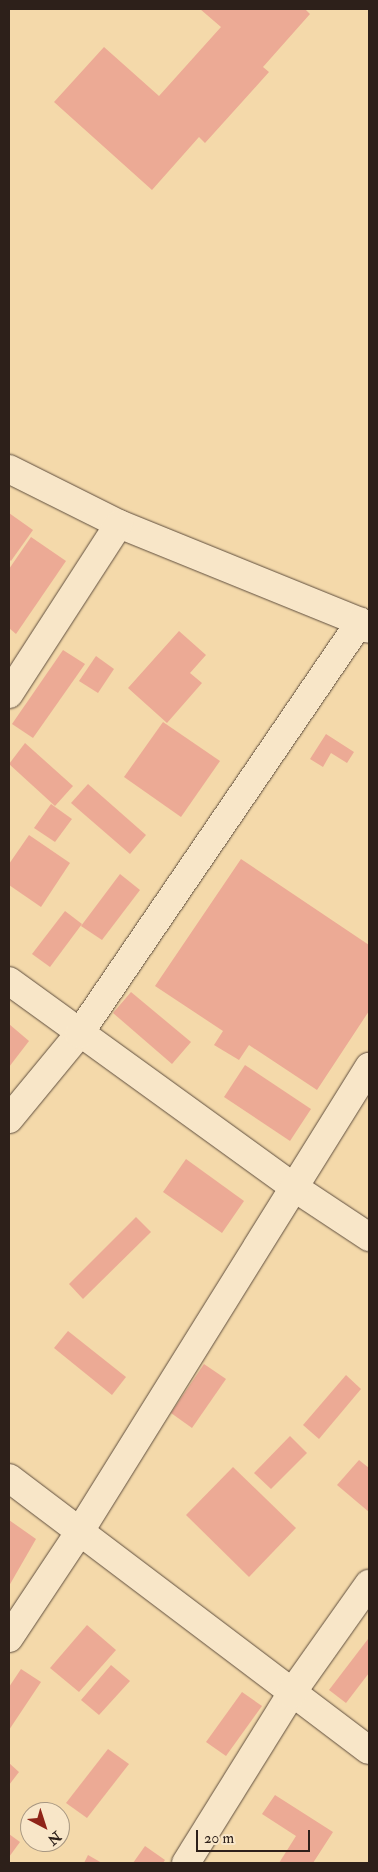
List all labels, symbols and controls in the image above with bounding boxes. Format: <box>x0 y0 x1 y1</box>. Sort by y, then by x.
north arrow <box>20 1802 70 1852</box>
scale bar <box>198 1820 312 1852</box>
text: N <box>44 1828 65 1849</box>
text: 20 m <box>204 1829 234 1848</box>

